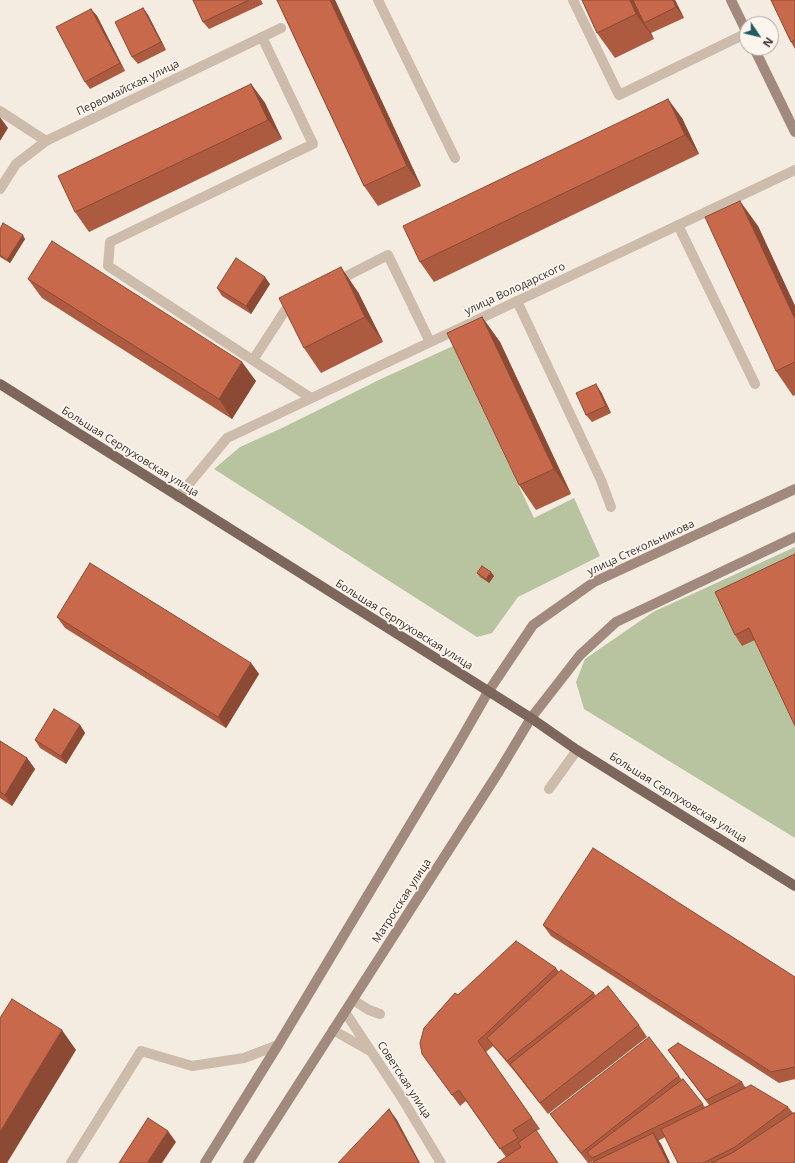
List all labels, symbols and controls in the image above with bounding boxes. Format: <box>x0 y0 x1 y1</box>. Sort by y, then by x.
north arrow <box>739 16 779 56</box>
text: N <box>760 35 777 51</box>
street label: Первомайская улица <box>74 57 182 119</box>
street label: улица Володарского <box>463 260 567 318</box>
street label: Большая Серпуховская улица <box>59 404 201 500</box>
street label: улица Стекольникова <box>585 517 697 579</box>
street label: Большая Серпуховская улица <box>333 577 475 673</box>
street label: Большая Серпуховская улица <box>607 750 749 846</box>
street label: Матросская улица <box>370 856 434 946</box>
street label: Советская улица <box>374 1039 434 1121</box>

